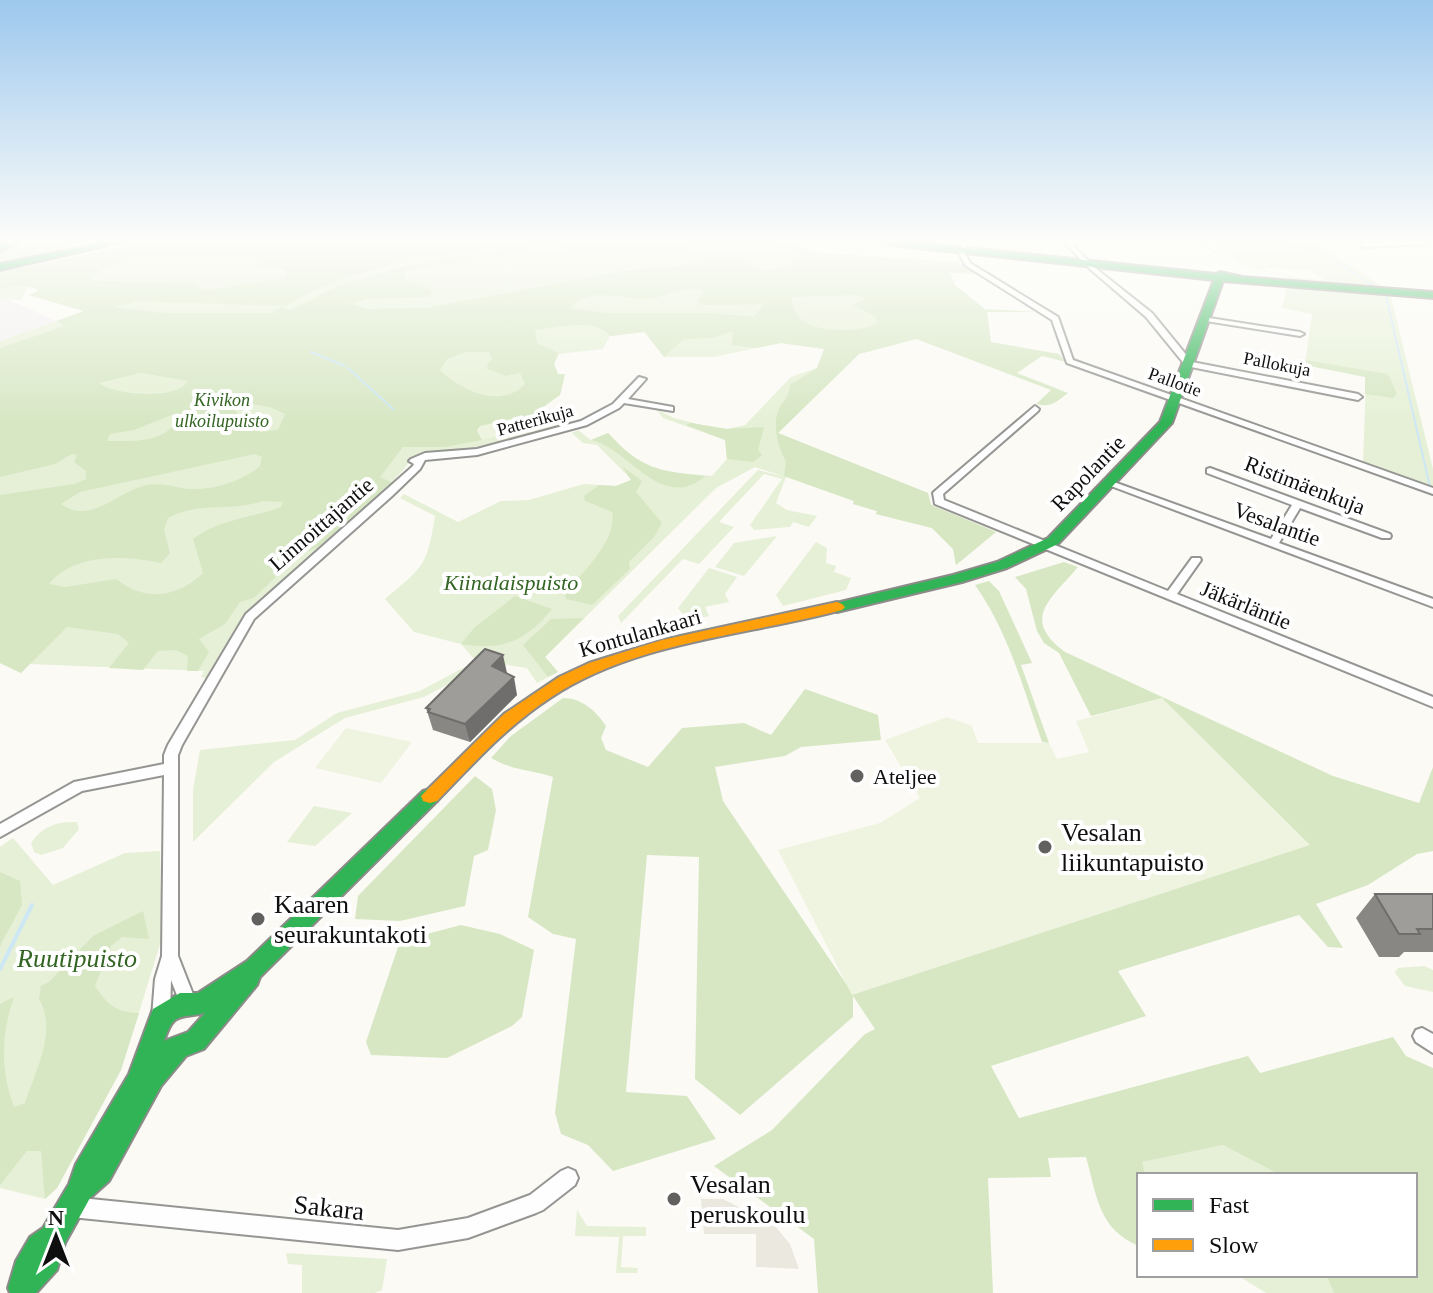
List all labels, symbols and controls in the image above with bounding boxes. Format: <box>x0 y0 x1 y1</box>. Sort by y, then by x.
street label: Pallokuja <box>1242 348 1312 380</box>
street label: Pallotie <box>1146 363 1204 401</box>
park label: Kivikon ulkoilupuisto <box>175 390 269 431</box>
street label: Patterikuja <box>495 400 575 440</box>
street label: Rapolantie <box>1046 430 1130 516</box>
street label: Ristimäenkuja <box>1241 451 1369 520</box>
street label: Linnoittajantie <box>264 472 378 576</box>
street label: Vesalantie <box>1230 497 1324 551</box>
park label: Kiinalaispuisto <box>443 570 578 595</box>
street label: Jäkärläntie <box>1197 576 1295 634</box>
street label: Kontulankaari <box>576 604 704 662</box>
place label: Ateljee <box>873 764 937 789</box>
marker: Ateljee <box>848 767 866 785</box>
place label: Vesalan liikuntapuisto <box>1061 818 1204 877</box>
marker: Vesalan liikuntapuisto <box>1036 838 1054 856</box>
place label: Kaaren seurakuntakoti <box>274 890 427 949</box>
marker: Kaaren seurakuntakoti <box>249 910 267 928</box>
park label: Ruutipuisto <box>16 944 137 973</box>
place label: Vesalan peruskoulu <box>690 1170 806 1229</box>
legend <box>1137 1173 1417 1277</box>
street label: Sakara <box>292 1190 366 1226</box>
marker: Vesalan peruskoulu <box>665 1190 683 1208</box>
text: Fast <box>1209 1192 1249 1218</box>
north arrow <box>16 1197 96 1277</box>
text: N <box>48 1205 64 1230</box>
text: Slow <box>1209 1232 1259 1258</box>

